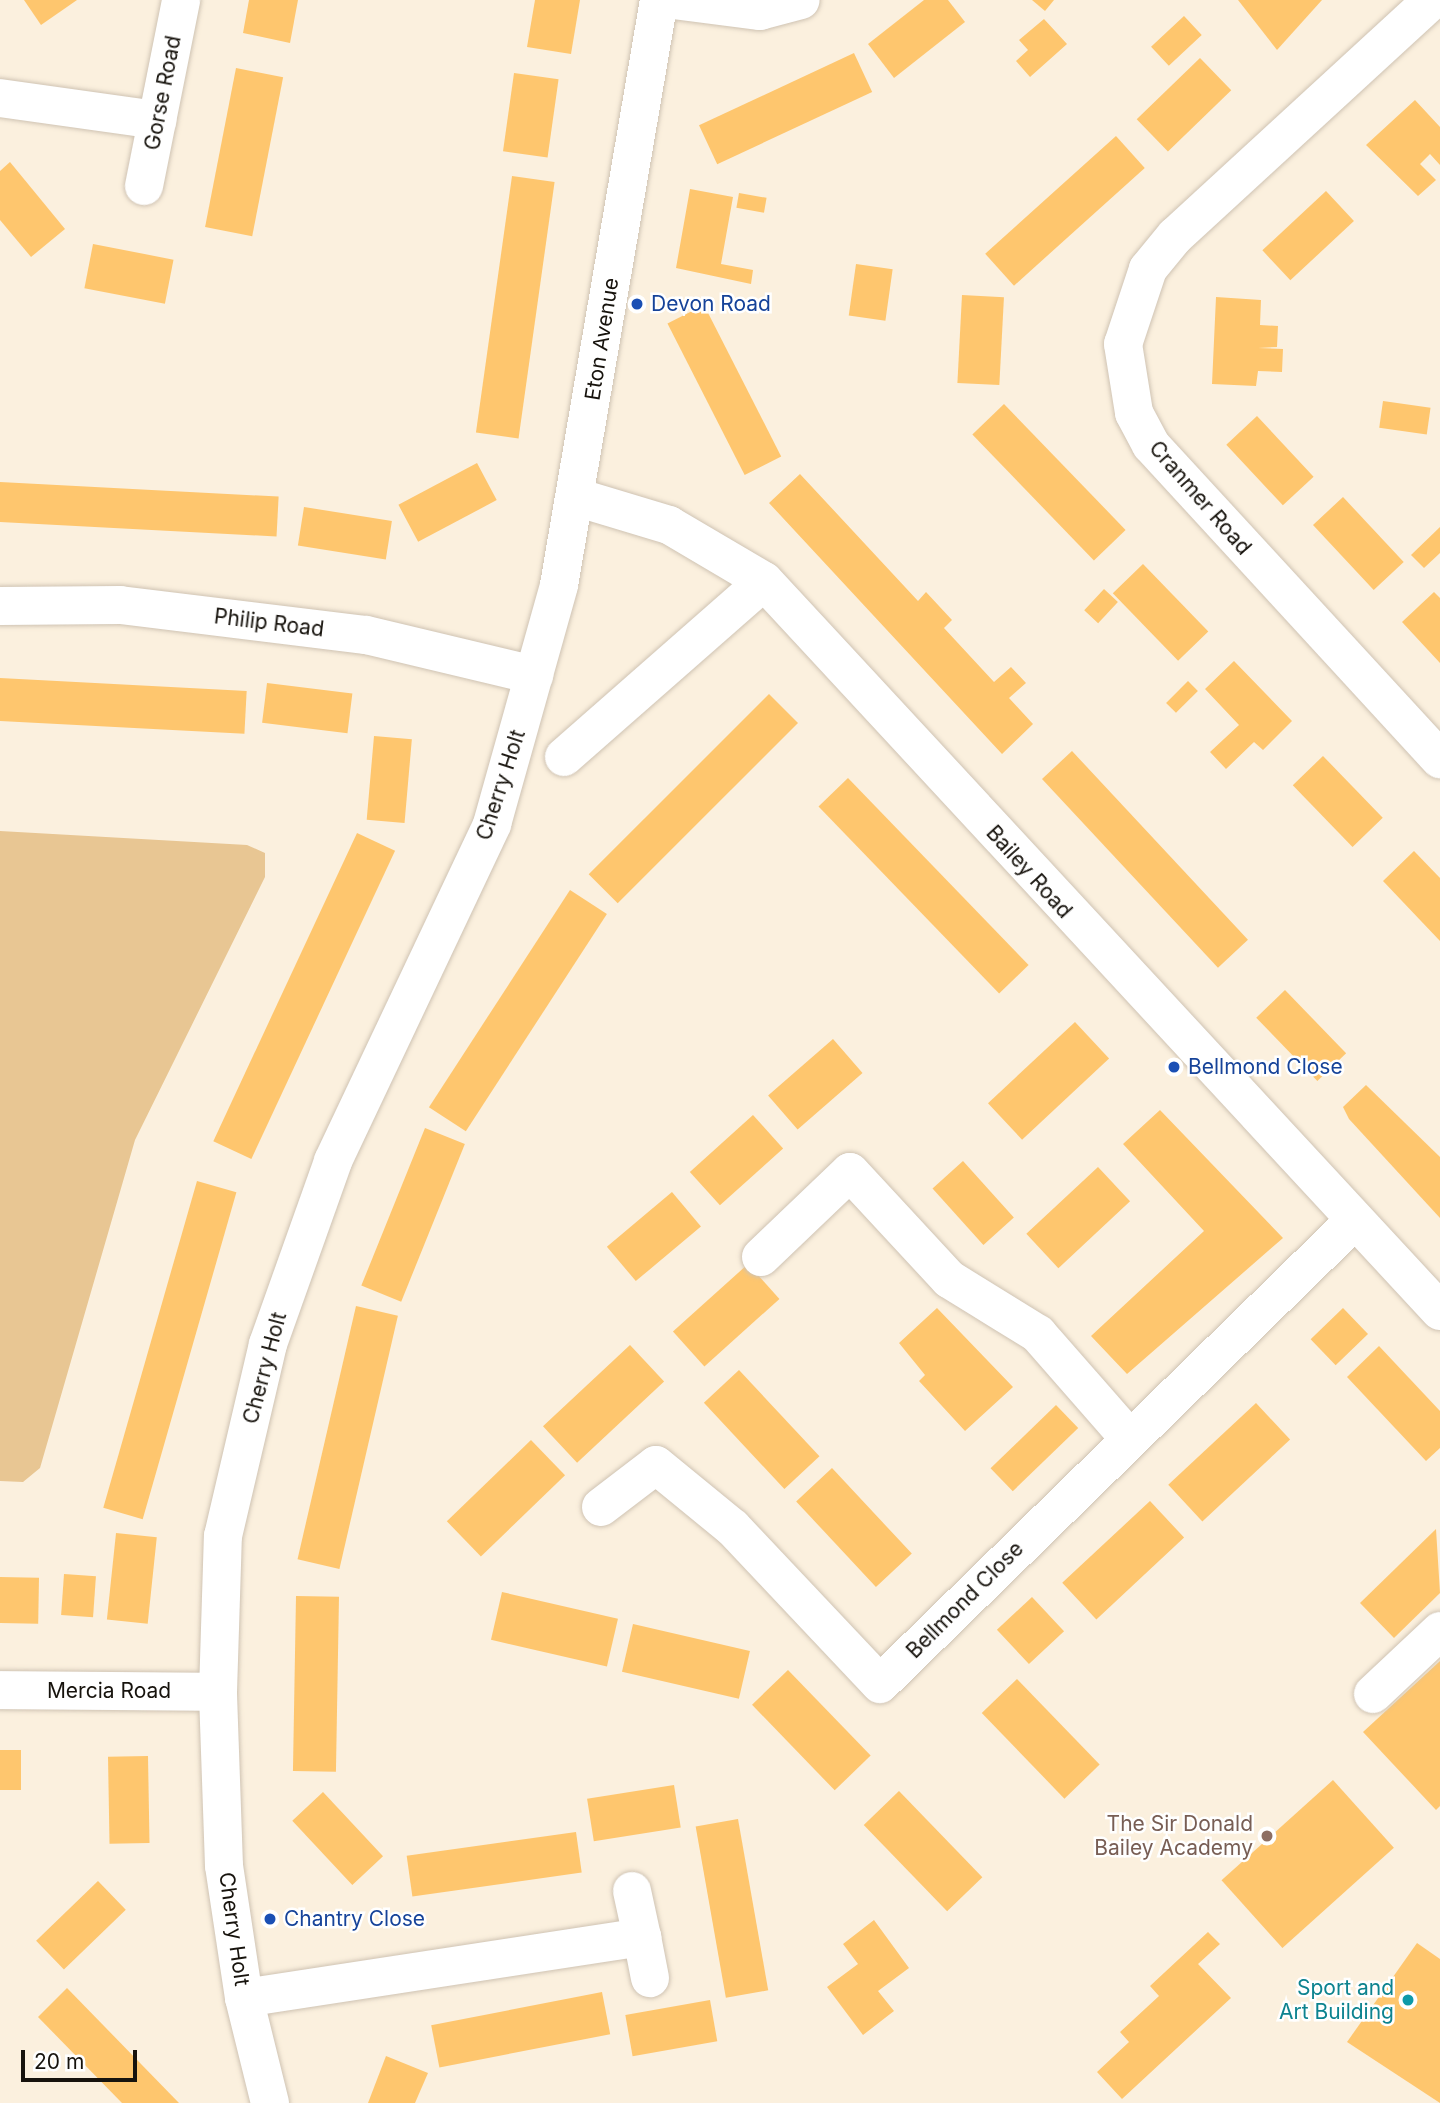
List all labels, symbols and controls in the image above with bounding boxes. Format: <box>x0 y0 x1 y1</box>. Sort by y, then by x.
street label: Gorse Road <box>140 34 186 152</box>
street label: Eton Avenue <box>580 276 624 402</box>
place label: Devon Road <box>651 291 771 317</box>
marker: Devon Road <box>629 296 645 312</box>
street label: Cranmer Road <box>1144 436 1256 560</box>
street label: Philip Road <box>213 604 325 642</box>
street label: Cherry Holt <box>471 727 531 843</box>
street label: Bailey Road <box>981 821 1077 923</box>
place label: Bellmond Close <box>1188 1054 1343 1080</box>
marker: Bellmond Close <box>1166 1059 1182 1075</box>
street label: Cherry Holt <box>238 1309 292 1427</box>
street label: Bellmond Close <box>901 1536 1029 1664</box>
street label: Mercia Road <box>47 1678 171 1704</box>
place label: The Sir Donald Bailey Academy <box>1094 1811 1253 1861</box>
marker: The Sir Donald Bailey Academy <box>1259 1828 1275 1844</box>
street label: Cherry Holt <box>214 1870 254 1988</box>
place label: Chantry Close <box>284 1906 425 1932</box>
marker: Chantry Close <box>262 1911 278 1927</box>
place label: Sport and Art Building <box>1279 1975 1394 2025</box>
marker: Sport and Art Building <box>1400 1992 1416 2008</box>
scale bar <box>24 2036 140 2080</box>
text: 20 m <box>34 2049 84 2074</box>

